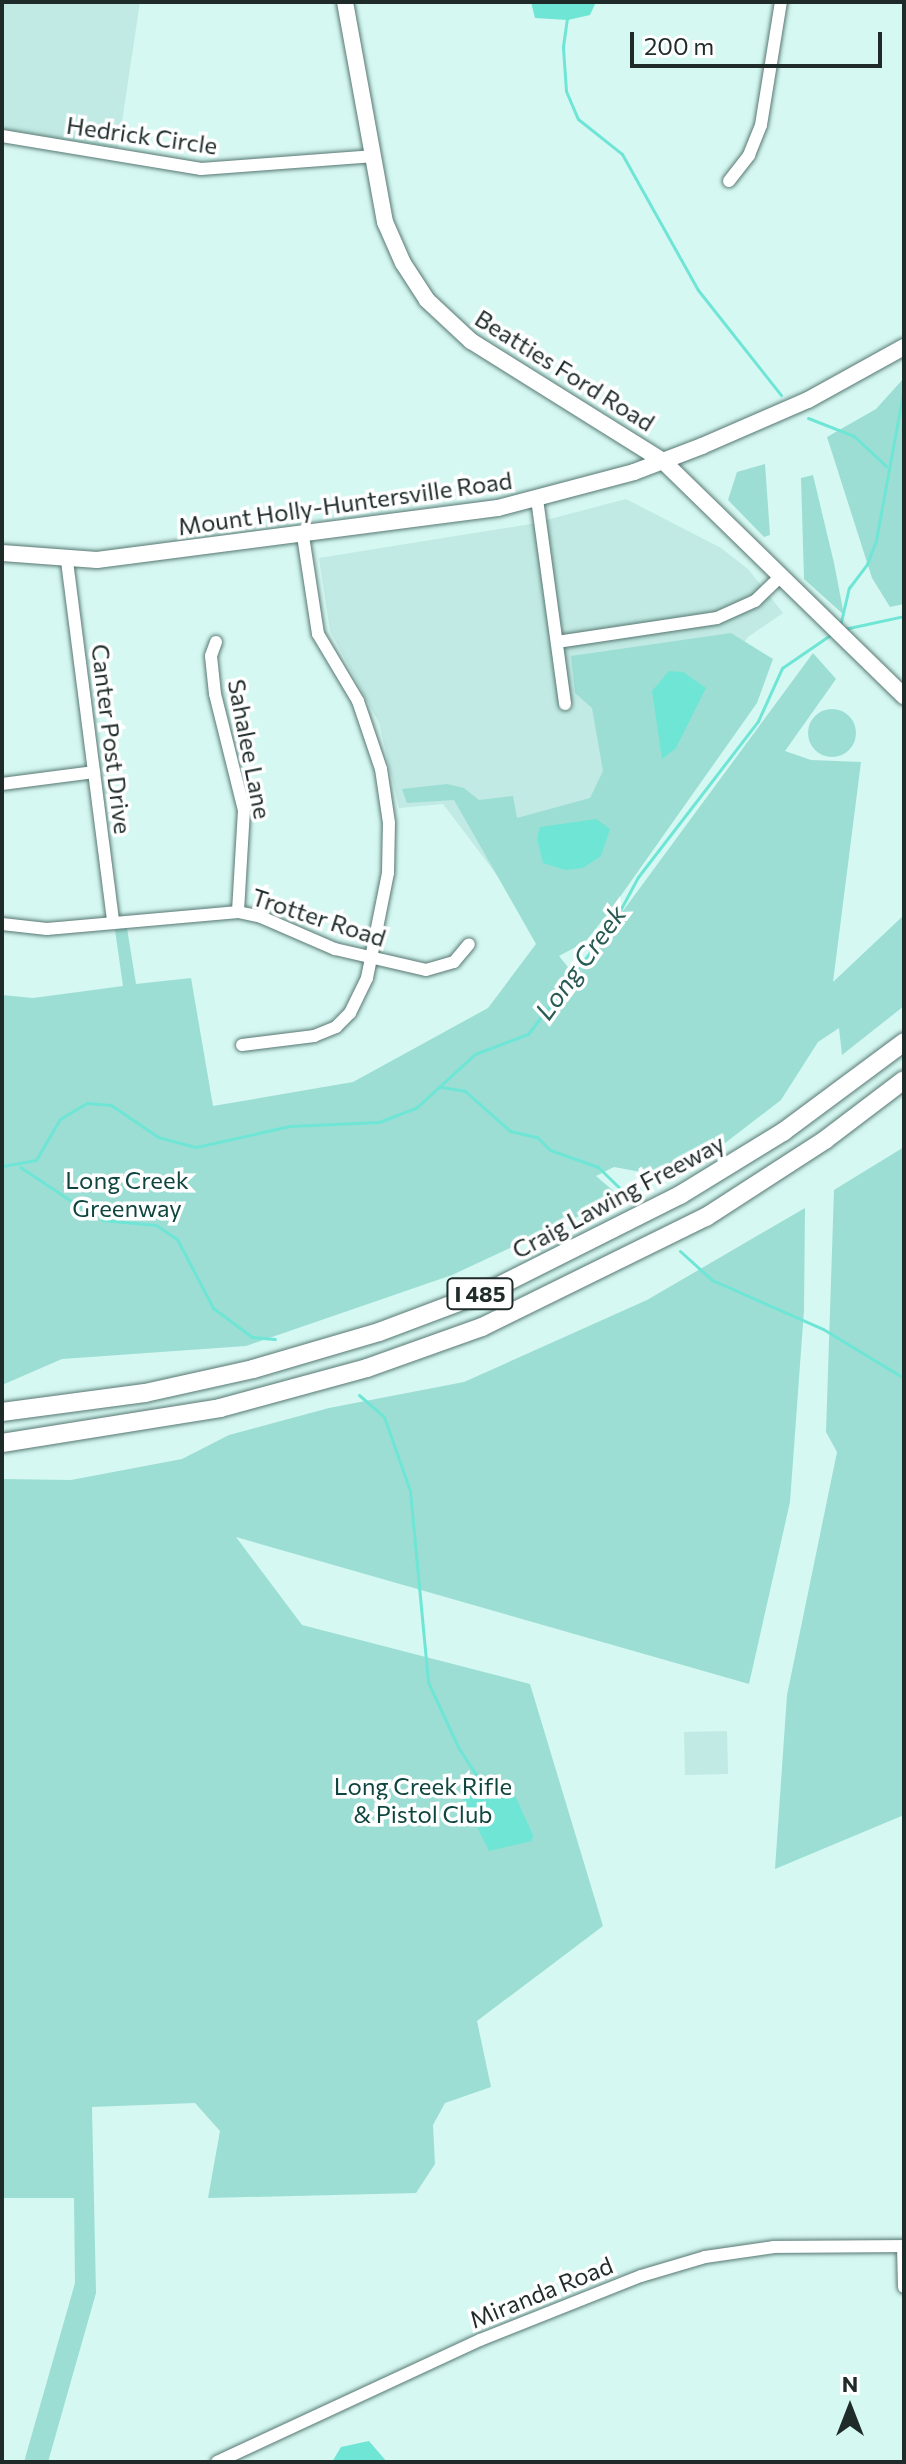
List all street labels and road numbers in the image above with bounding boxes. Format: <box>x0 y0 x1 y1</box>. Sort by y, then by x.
street label: Hedrick Circle <box>65 110 219 160</box>
street label: Beatties Ford Road <box>470 303 660 437</box>
street label: Mount Holly-Huntersville Road <box>176 465 514 541</box>
street label: Canter Post Drive <box>86 642 138 836</box>
street label: Sahalee Lane <box>222 677 278 821</box>
street label: Trotter Road <box>248 882 390 952</box>
street label: Craig Lawing Freeway <box>507 1128 729 1264</box>
road number: I 485 <box>446 1276 514 1312</box>
street label: Miranda Road <box>465 2250 617 2334</box>

